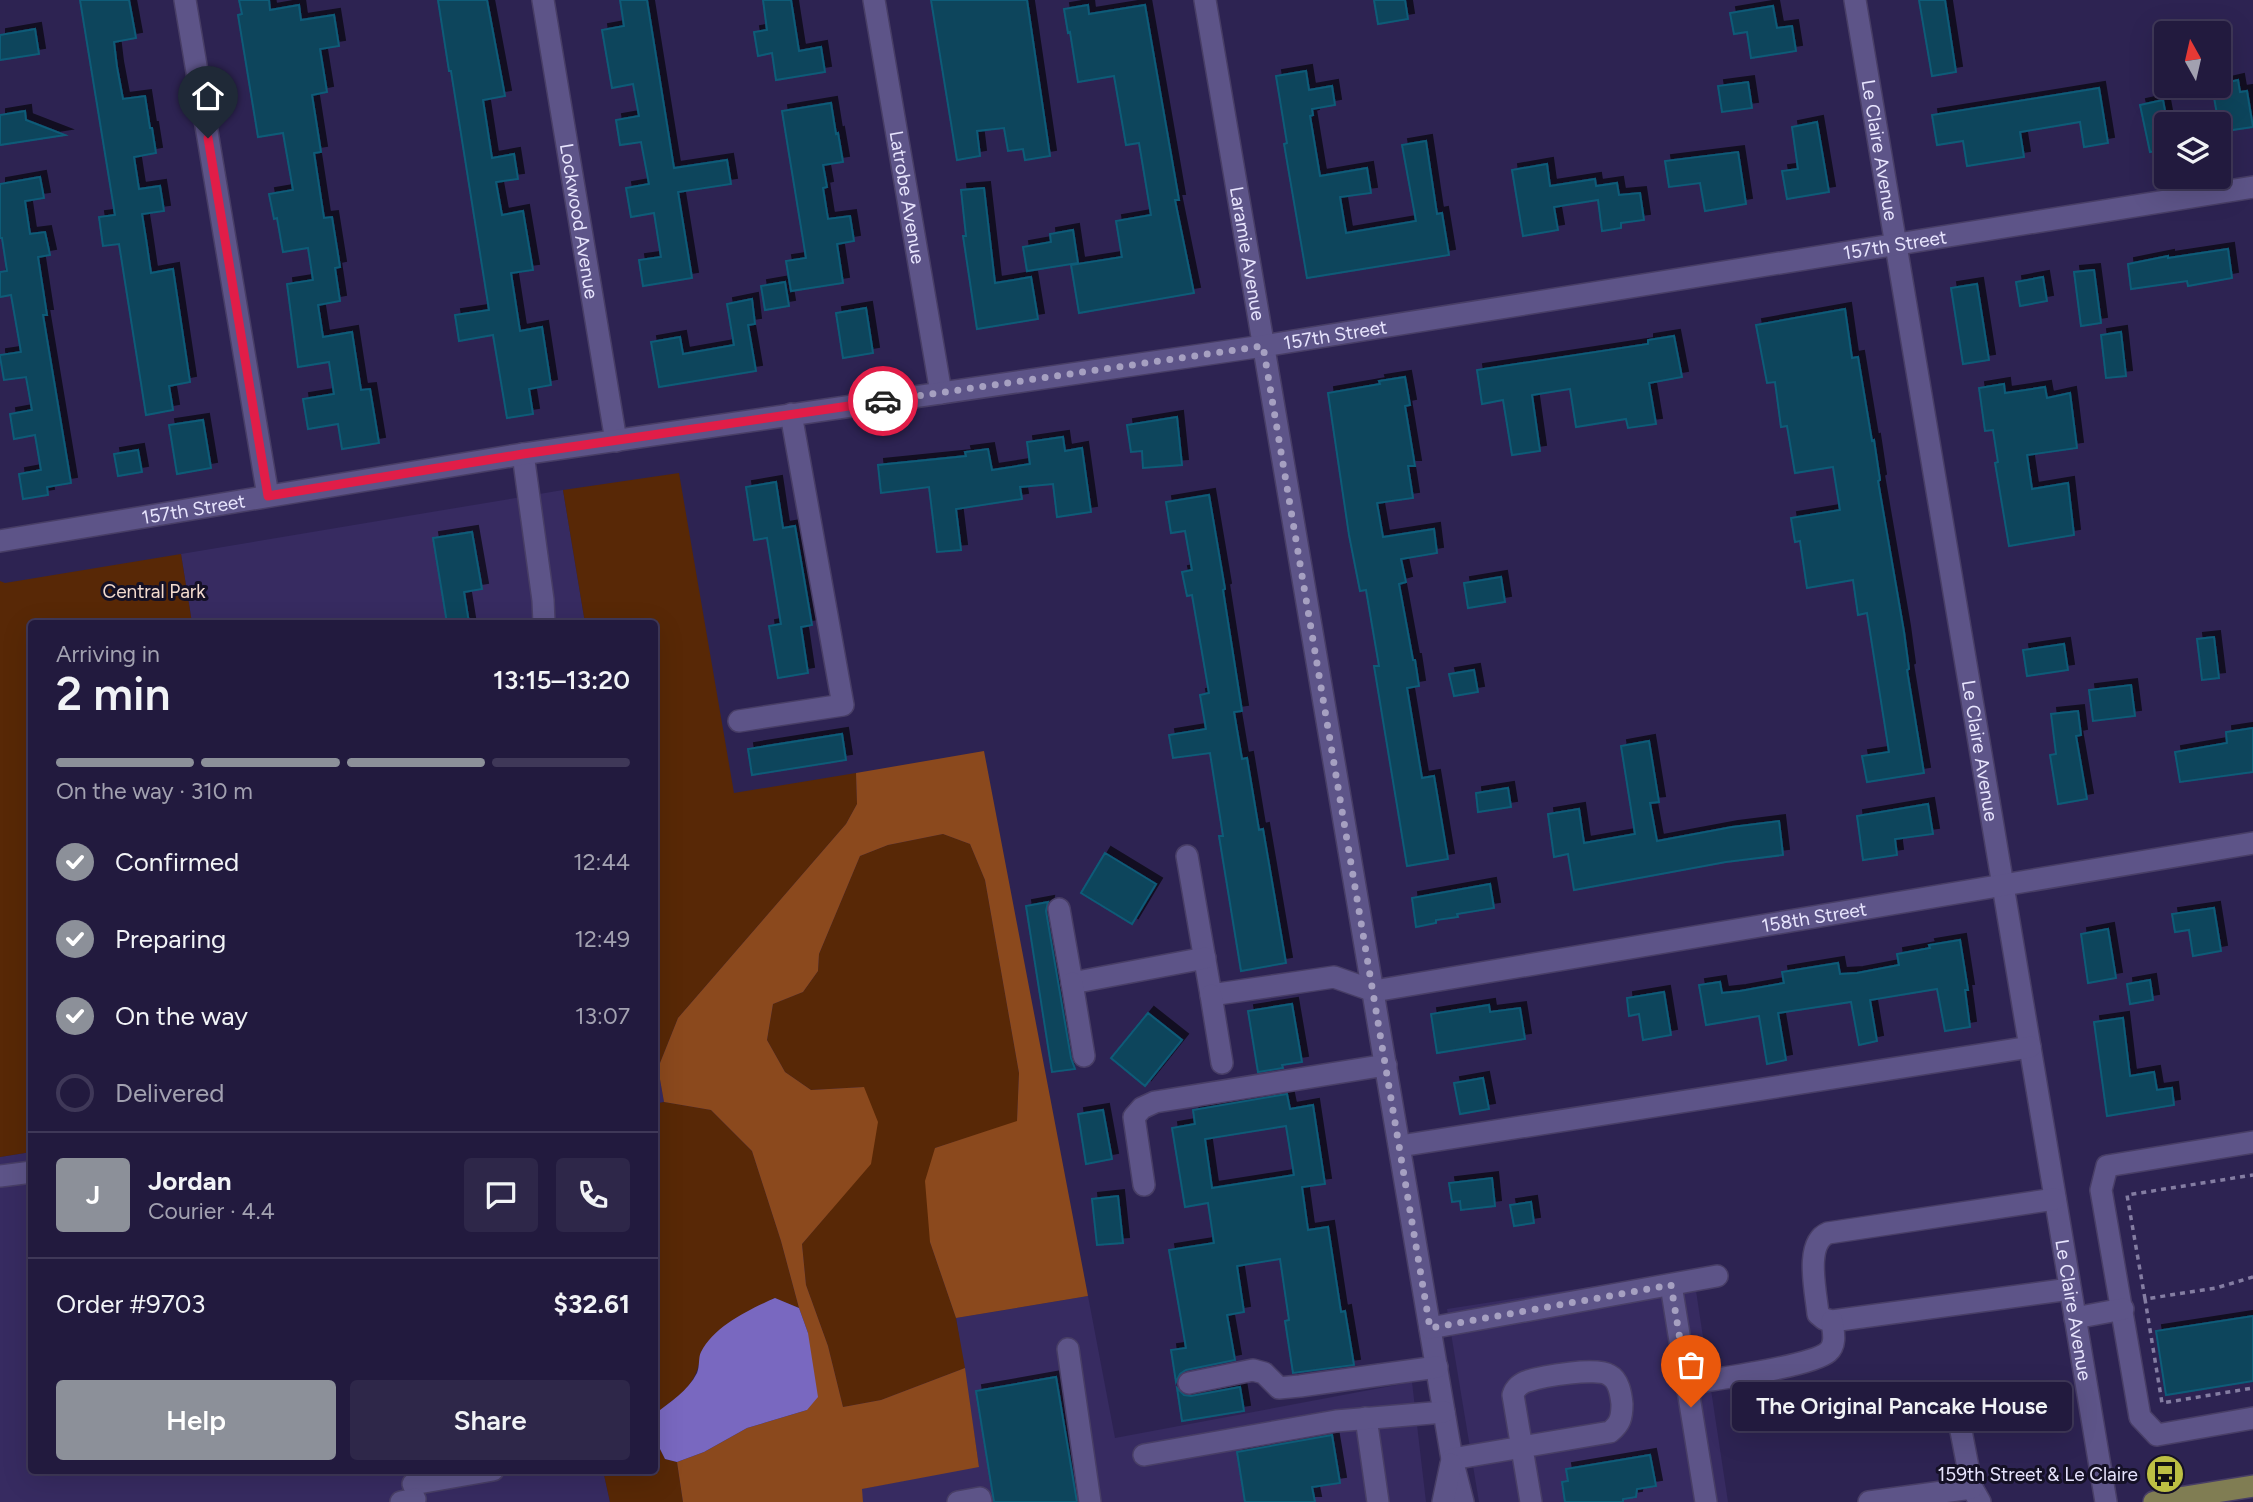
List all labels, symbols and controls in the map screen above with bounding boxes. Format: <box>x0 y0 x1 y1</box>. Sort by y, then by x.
north arrow <box>2154 21 2231 98</box>
map controls <box>2154 21 2231 189</box>
pin <box>178 66 238 138</box>
icon: home <box>189 77 227 115</box>
street label: Le Claire Avenue <box>1857 78 1903 222</box>
button: layers <box>2154 112 2231 189</box>
street label: Latrobe Avenue <box>885 129 930 266</box>
street label: Lockwood Avenue <box>555 142 604 300</box>
street label: Laramie Avenue <box>1225 185 1271 322</box>
street label: 157th Street <box>1841 225 1948 264</box>
street label: 157th Street <box>1282 315 1389 354</box>
courier <box>848 366 918 436</box>
icon: car <box>864 382 902 420</box>
street label: 157th Street <box>140 489 247 529</box>
park label: Central Park <box>103 580 206 603</box>
text: Arriving in <box>56 640 160 668</box>
text: 13:15–13:20 <box>493 664 630 696</box>
text: 2 min <box>56 666 171 722</box>
street label: Le Claire Avenue <box>1957 678 2004 823</box>
text: On the way · 310 m <box>56 777 253 805</box>
icon: check <box>56 843 94 881</box>
text: Confirmed <box>115 846 239 878</box>
text: 12:44 <box>573 848 630 876</box>
street label: 158th Street <box>1760 897 1868 937</box>
icon: check <box>56 920 94 958</box>
text: Preparing <box>115 923 226 955</box>
text: 12:49 <box>575 925 630 953</box>
icon: check <box>56 997 94 1035</box>
text: On the way <box>115 1000 248 1032</box>
text: 13:07 <box>575 1002 630 1030</box>
text: Delivered <box>115 1077 224 1109</box>
button: chat <box>464 1158 538 1232</box>
button: phone <box>556 1158 630 1232</box>
text: Jordan <box>148 1165 231 1197</box>
text: J <box>86 1179 100 1211</box>
text: Courier · 4.4 <box>148 1197 275 1225</box>
street label: Le Claire Avenue <box>2051 1238 2097 1382</box>
text: Order #9703 <box>56 1288 205 1320</box>
text: $32.61 <box>554 1288 630 1320</box>
pin <box>1661 1335 1721 1407</box>
icon: bag <box>1672 1346 1710 1384</box>
button: Help <box>56 1380 336 1460</box>
button: Share <box>350 1380 630 1460</box>
callout: The Original Pancake House <box>1733 1382 2072 1432</box>
text: The Original Pancake House <box>1756 1392 2048 1420</box>
bus stop icon: 159th Street & Le Claire <box>2144 1453 2186 1495</box>
place label: 159th Street & Le Claire <box>1937 1463 2138 1486</box>

